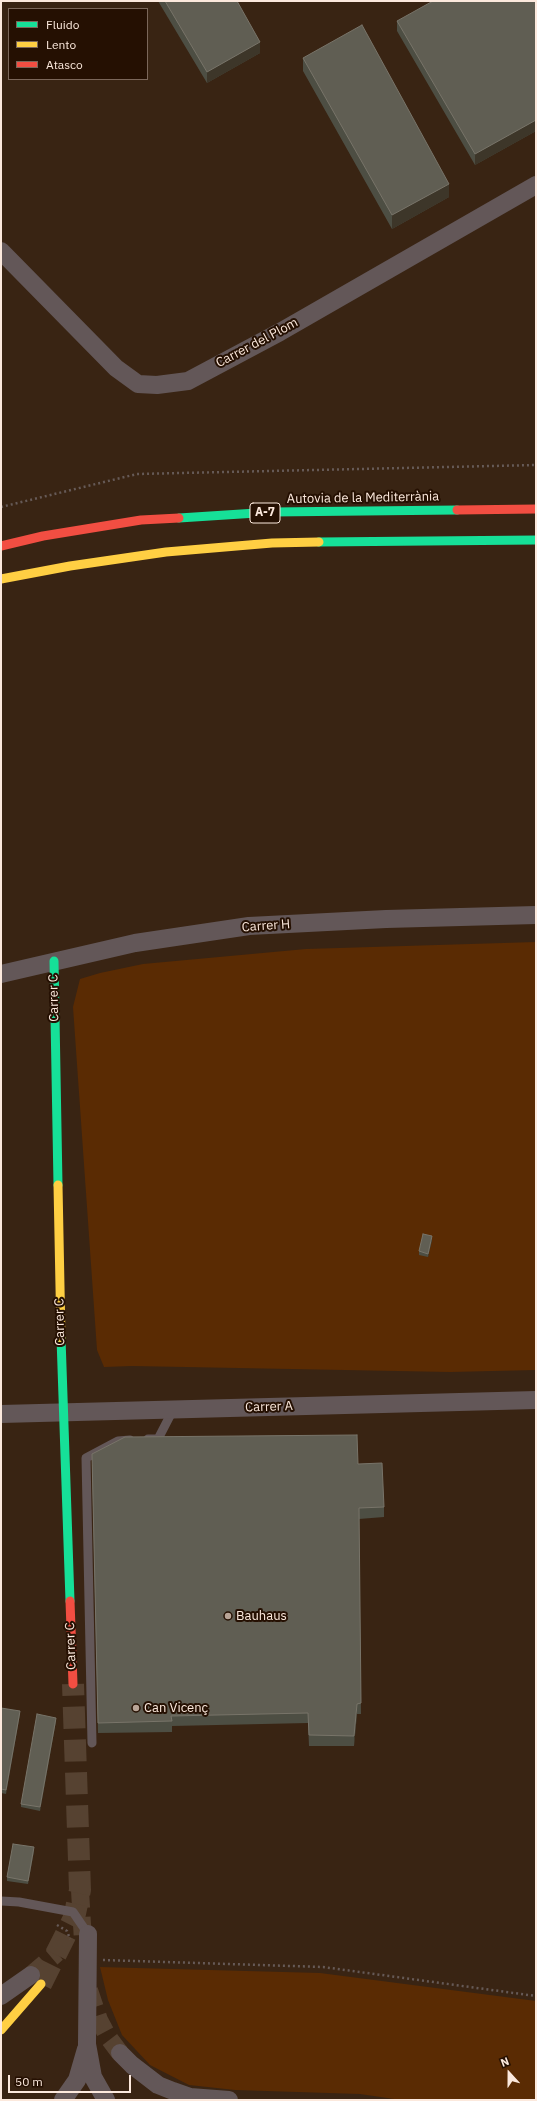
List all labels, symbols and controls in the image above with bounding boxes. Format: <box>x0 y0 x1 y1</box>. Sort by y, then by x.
legend <box>8 8 148 80</box>
text: Fluido <box>46 17 79 32</box>
text: Lento <box>46 37 76 52</box>
text: Atasco <box>46 57 83 72</box>
street label: Carrer del Plom <box>213 315 301 371</box>
street label: Autovia de la Mediterrània <box>287 489 439 507</box>
road number: A-7 <box>250 503 280 523</box>
street label: Carrer H <box>241 917 291 935</box>
street label: Carrer C <box>46 974 62 1022</box>
street label: Carrer C <box>52 1298 68 1346</box>
street label: Carrer A <box>245 1398 293 1416</box>
place label: Bauhaus <box>236 1608 287 1624</box>
marker: Bauhaus <box>223 1611 233 1621</box>
street label: Carrer C <box>62 1622 80 1670</box>
place label: Can Vicenç <box>144 1700 208 1716</box>
marker: Can Vicenç <box>131 1703 141 1713</box>
north arrow <box>489 2053 529 2093</box>
text: N <box>498 2054 511 2070</box>
scale bar <box>10 2067 133 2093</box>
text: 50 m <box>15 2074 43 2089</box>

